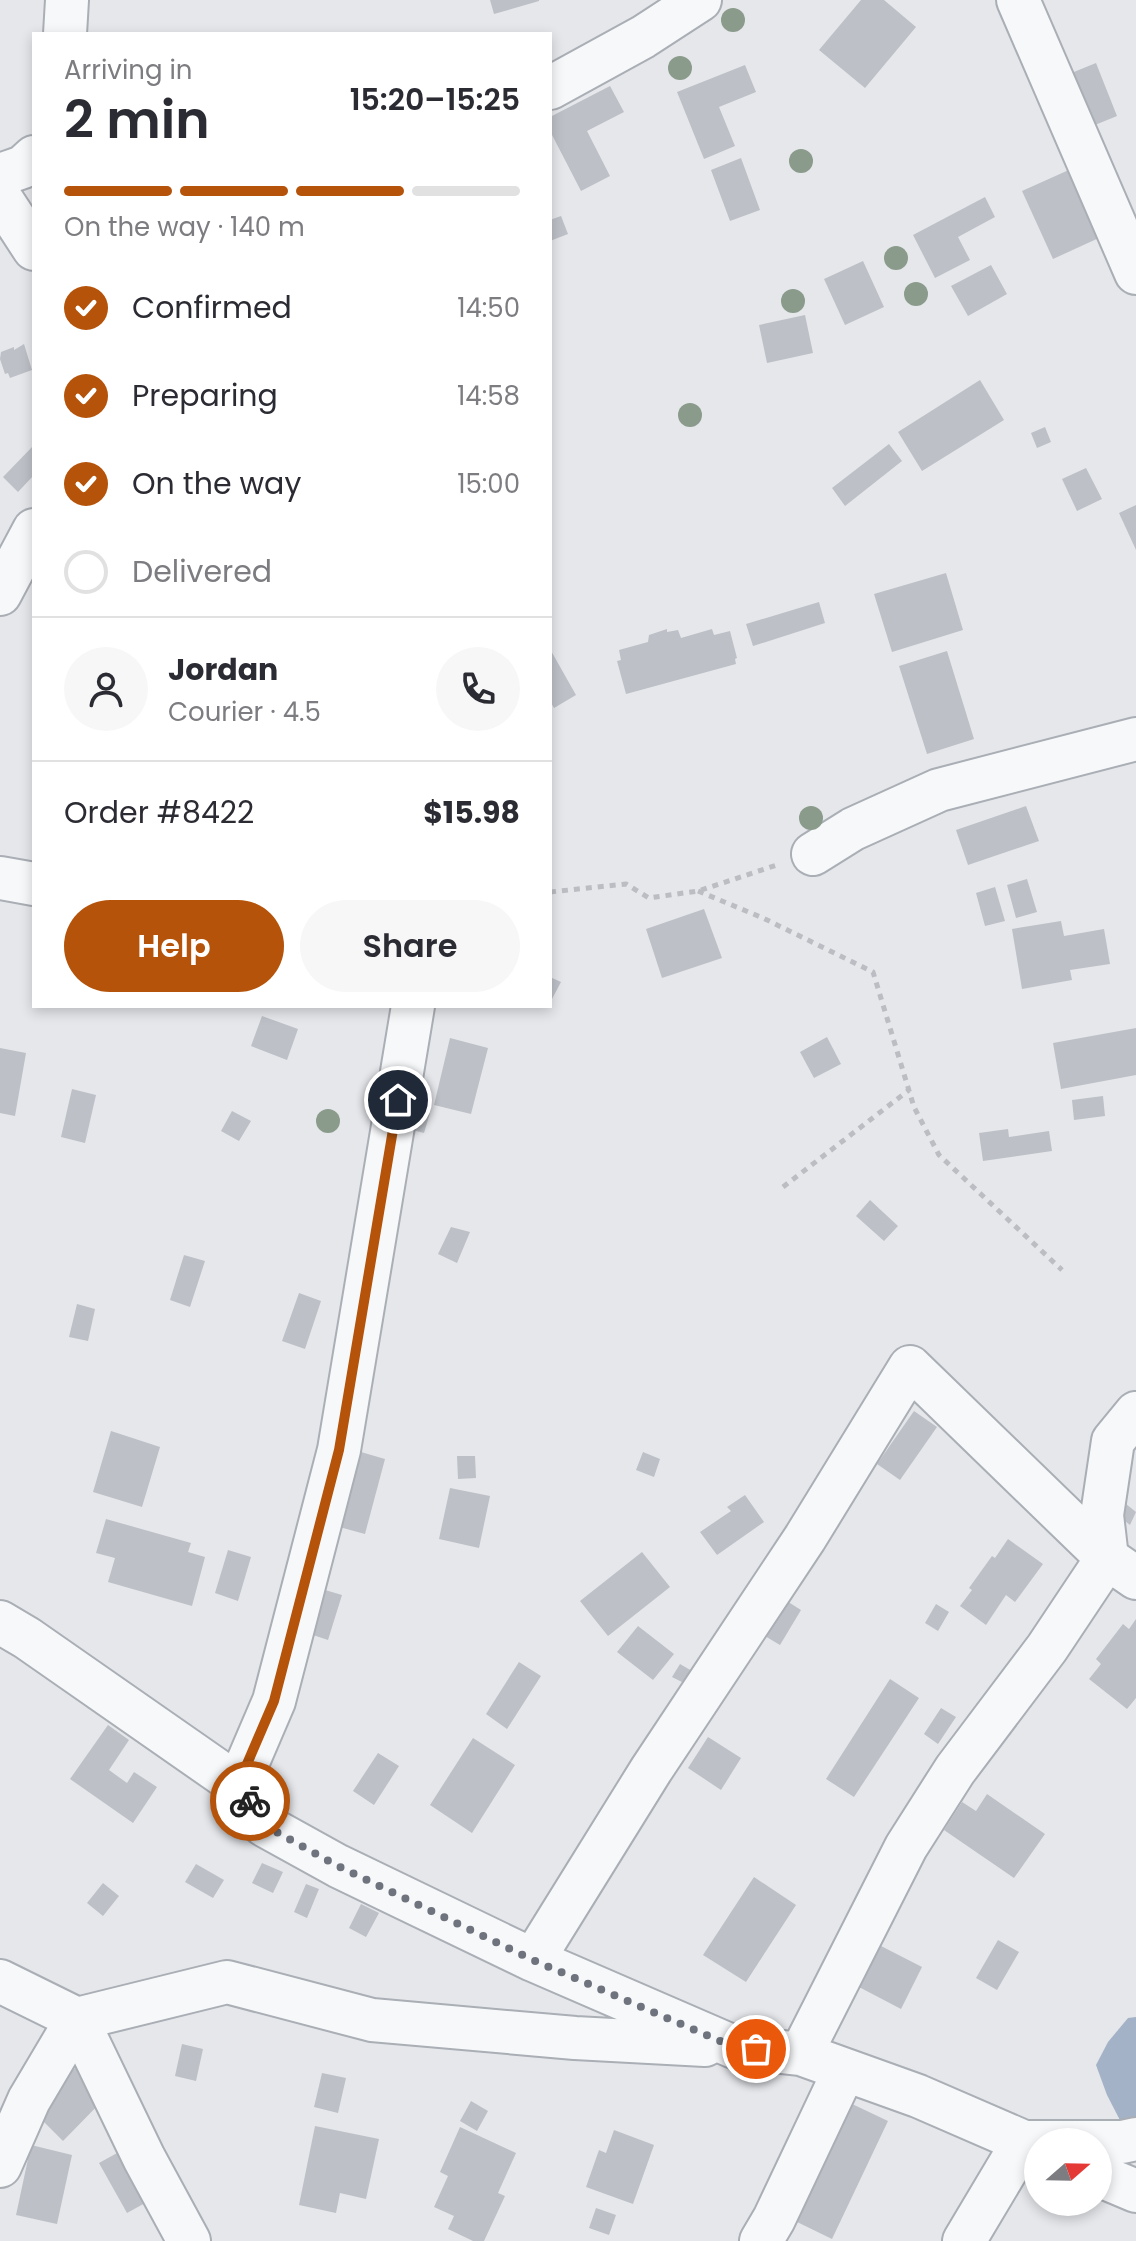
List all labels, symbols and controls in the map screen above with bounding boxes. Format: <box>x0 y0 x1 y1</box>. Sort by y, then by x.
text: Arriving in <box>64 52 193 88</box>
text: 15:20–15:25 <box>350 78 520 121</box>
text: 2 min <box>64 83 210 156</box>
text: On the way · 140 m <box>64 209 305 245</box>
icon: check <box>64 286 108 330</box>
text: Confirmed <box>132 286 292 329</box>
text: 14:50 <box>457 290 520 326</box>
icon: check <box>64 374 108 418</box>
text: Preparing <box>132 374 278 417</box>
text: 14:58 <box>457 378 520 414</box>
icon: check <box>64 462 108 506</box>
text: On the way <box>132 462 301 505</box>
text: 15:00 <box>457 466 520 502</box>
text: Delivered <box>132 550 272 593</box>
button: person <box>64 647 148 731</box>
button: phone <box>436 647 520 731</box>
text: Jordan <box>168 648 278 691</box>
text: Courier · 4.5 <box>168 694 321 730</box>
text: Order #8422 <box>64 791 254 834</box>
text: $15.98 <box>423 791 520 834</box>
button: Help <box>64 900 284 992</box>
button: Share <box>300 900 520 992</box>
pin <box>364 1066 432 1134</box>
icon: home <box>376 1078 420 1122</box>
courier <box>210 1761 290 1841</box>
icon: bike <box>228 1779 272 1823</box>
pin <box>722 2015 790 2083</box>
icon: bag <box>734 2027 778 2071</box>
north arrow <box>1024 2128 1112 2216</box>
map controls <box>1024 2128 1112 2216</box>

